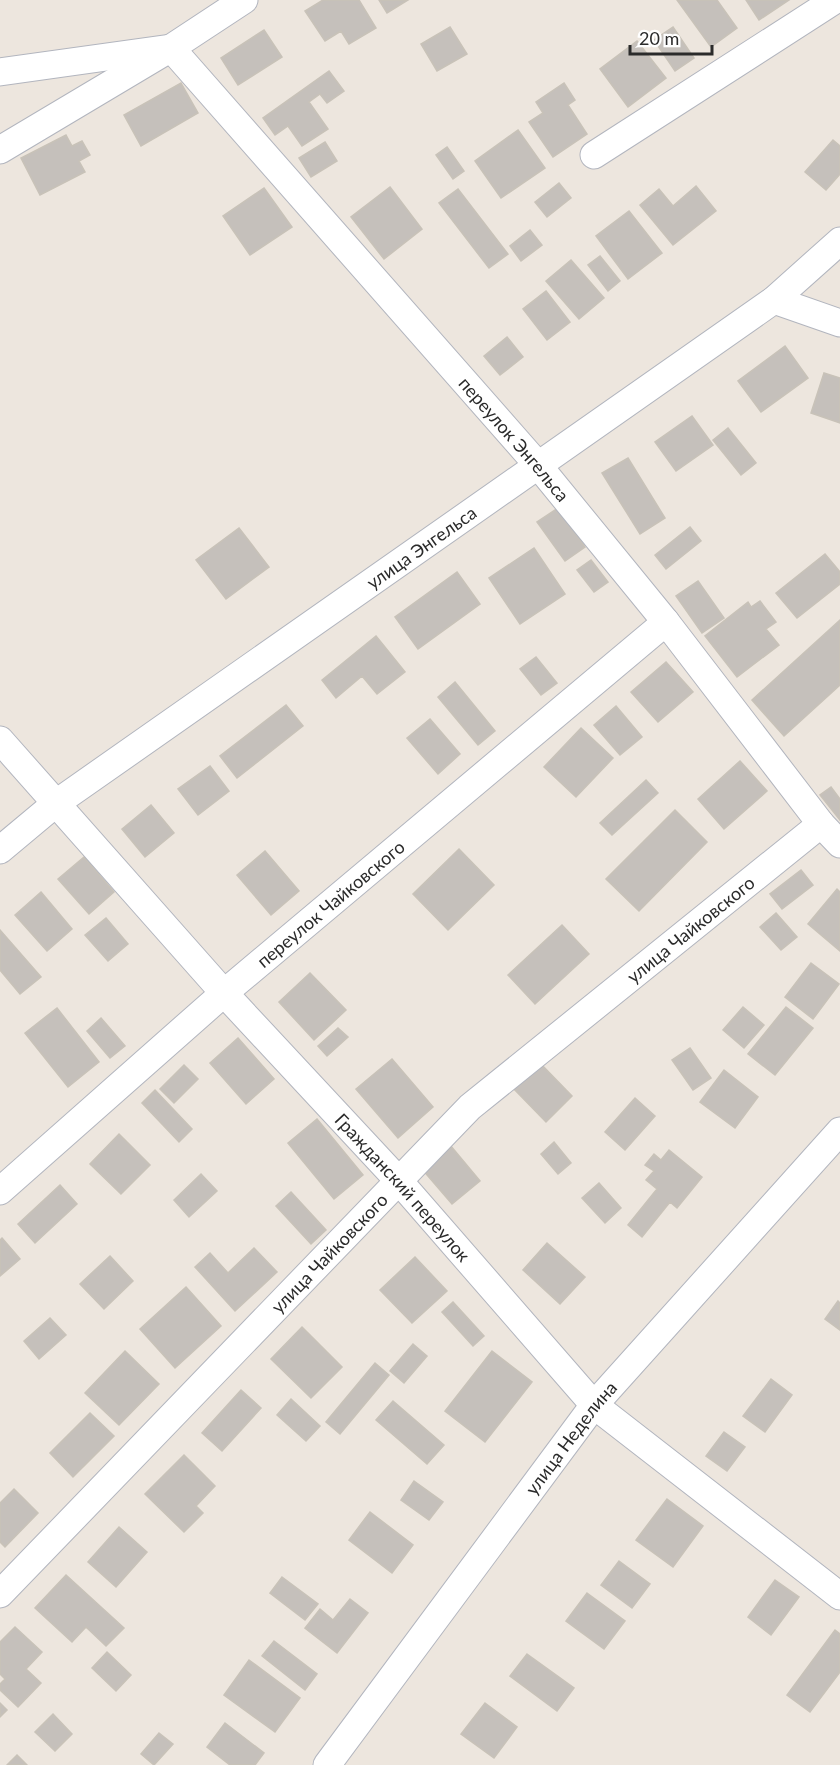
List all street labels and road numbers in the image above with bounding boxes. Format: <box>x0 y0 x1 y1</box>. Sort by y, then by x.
street label: переулок Энгельса <box>454 372 574 506</box>
street label: улица Энгельса <box>362 501 480 593</box>
street label: переулок Чайковского <box>252 835 409 972</box>
street label: улица Чайковского <box>622 871 759 987</box>
street label: Гражданский переулок <box>331 1109 475 1267</box>
street label: улица Чайковского <box>266 1188 392 1317</box>
street label: улица Неделина <box>520 1377 621 1499</box>

